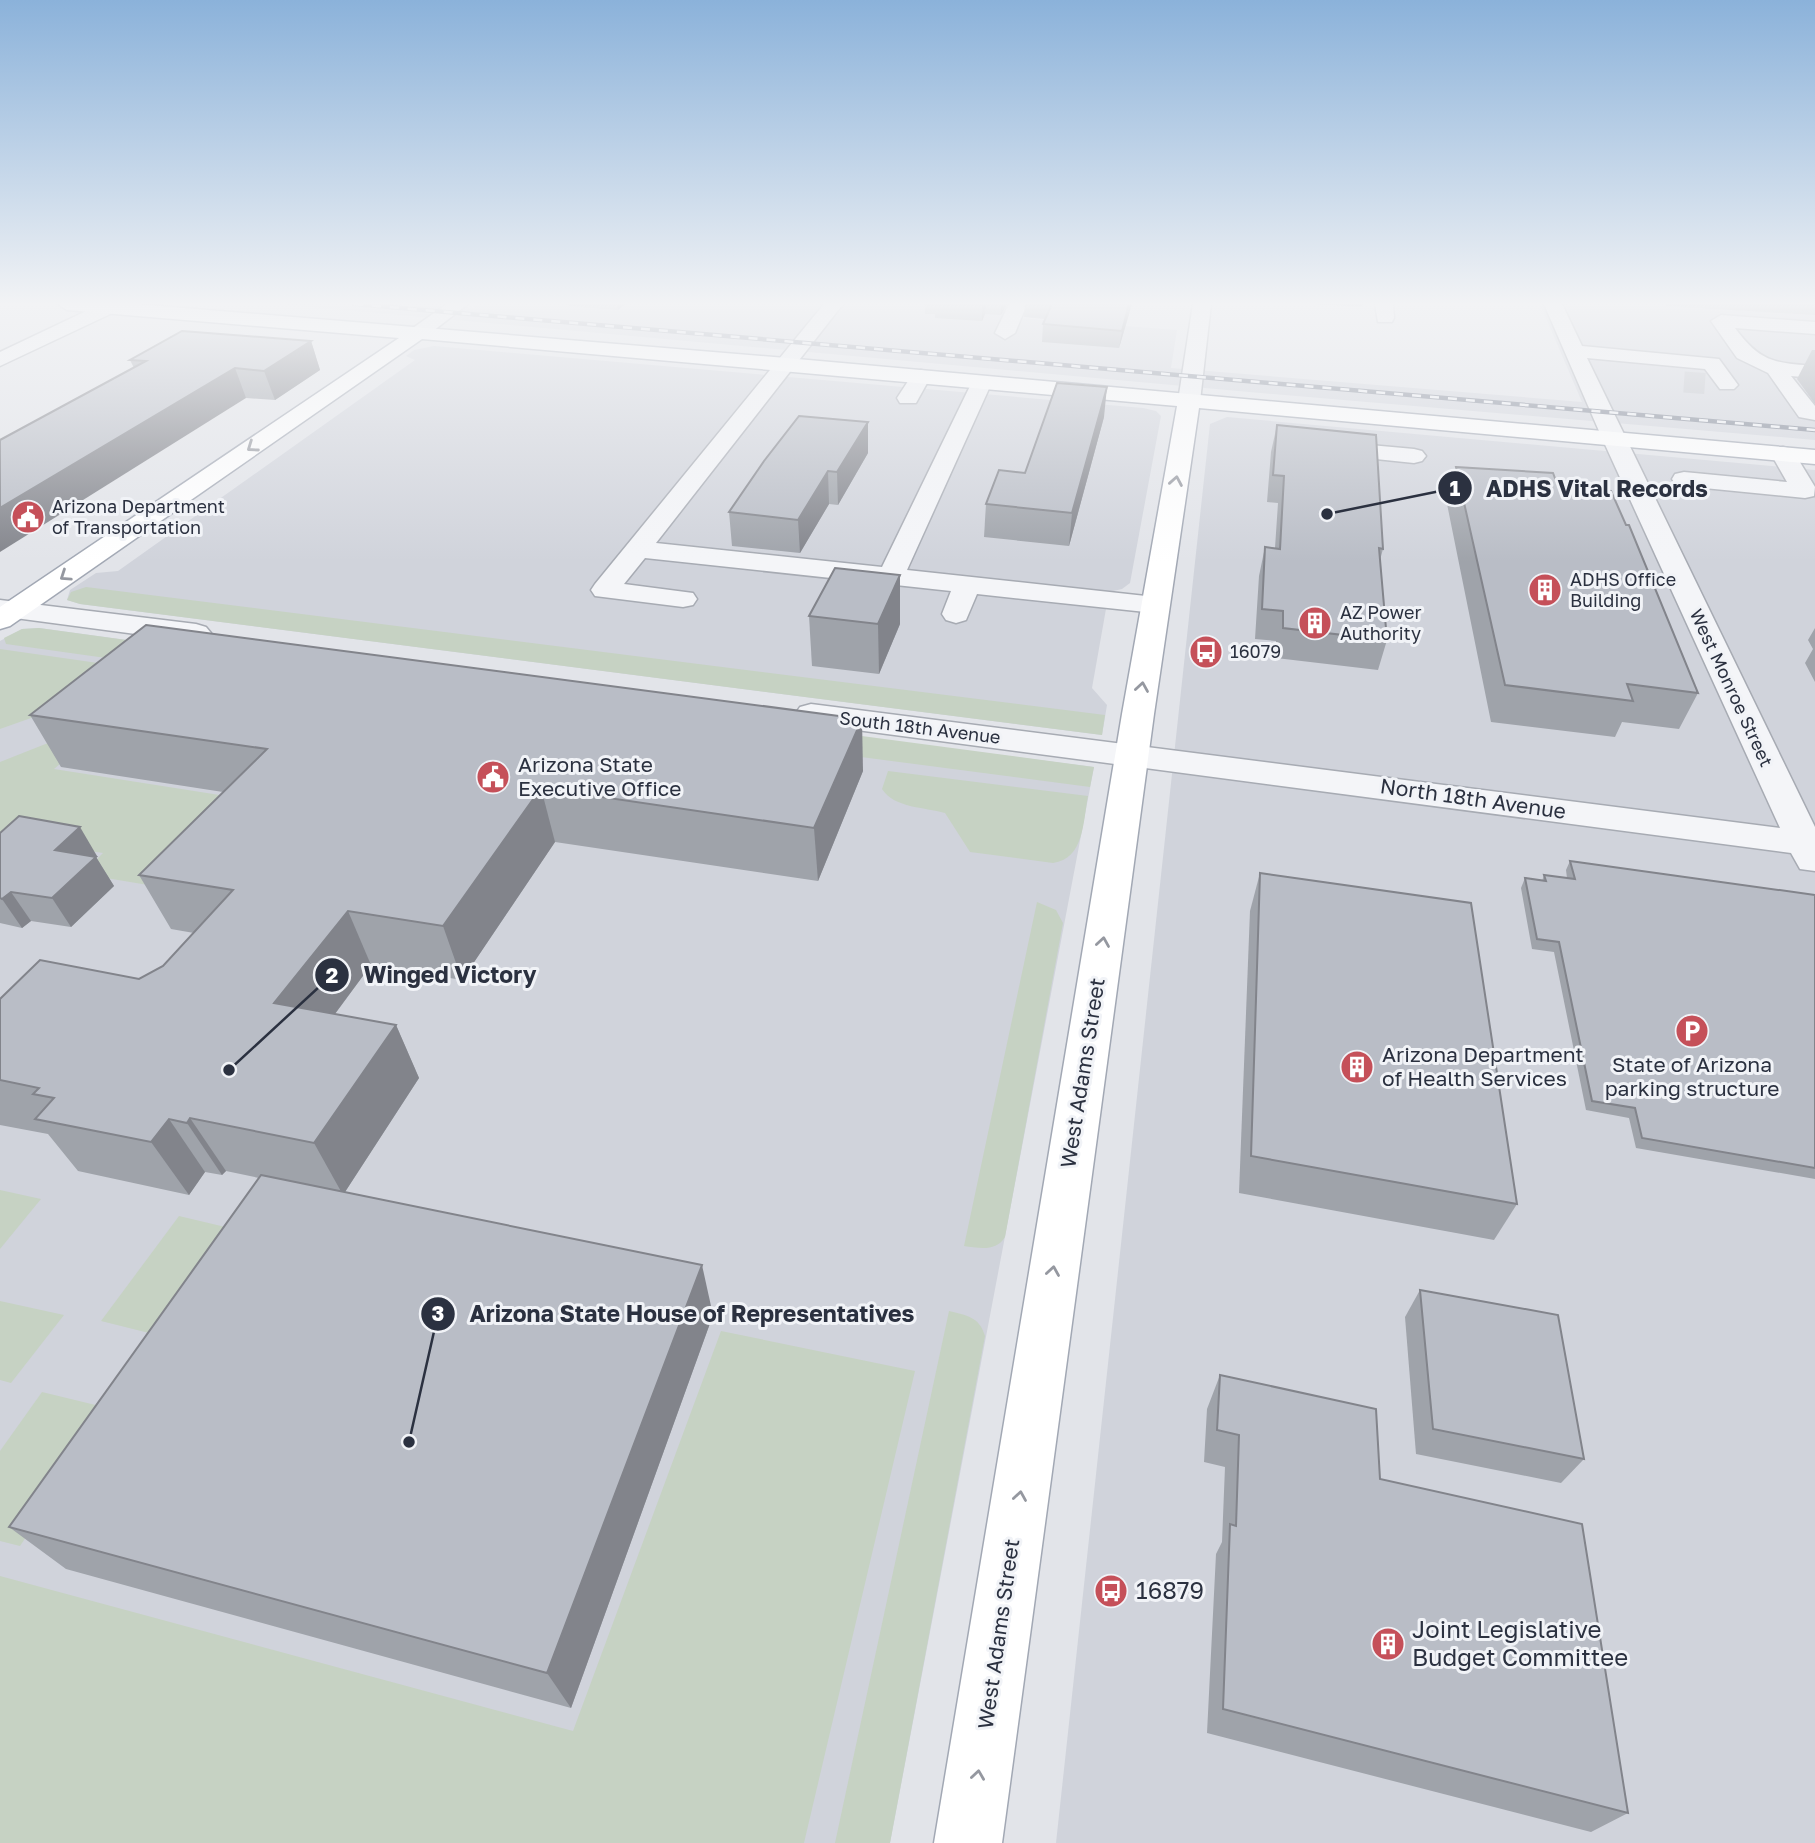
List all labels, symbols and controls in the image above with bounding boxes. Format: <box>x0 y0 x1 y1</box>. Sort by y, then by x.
one-way arrow <box>247 439 260 451</box>
callout: ADHS Vital Records <box>1437 466 1722 510</box>
text: ADHS Vital Records <box>1486 474 1708 502</box>
one-way arrow <box>1168 475 1183 487</box>
text: 1 <box>1450 475 1461 501</box>
place label: Arizona Department of Transportation <box>52 495 225 538</box>
public building icon: Arizona Department of Transportation <box>9 498 47 536</box>
one-way arrow <box>60 568 73 580</box>
place label: ADHS Office Building <box>1570 568 1676 611</box>
building icon: ADHS Office Building <box>1526 571 1564 609</box>
place label: AZ Power Authority <box>1340 601 1421 644</box>
building icon: AZ Power Authority <box>1296 604 1334 642</box>
street label: West Monroe Street <box>1686 605 1778 770</box>
bus stop icon: 16079 <box>1187 633 1225 671</box>
place label: 16079 <box>1230 640 1281 662</box>
one-way arrow <box>1134 681 1149 693</box>
street label: South 18th Avenue <box>838 706 1002 748</box>
place label: Arizona State Executive Office <box>518 751 681 801</box>
public building icon: Arizona State Executive Office <box>474 758 512 796</box>
street label: North 18th Avenue <box>1379 772 1568 824</box>
one-way arrow <box>1095 936 1110 948</box>
callout: Winged Victory <box>314 953 550 997</box>
text: Winged Victory <box>363 960 537 988</box>
text: 2 <box>326 962 339 988</box>
street label: West Adams Street <box>1054 976 1110 1170</box>
parking icon: State of Arizona parking structure <box>1673 1012 1711 1050</box>
place label: Arizona Department of Health Services <box>1382 1041 1584 1091</box>
building icon: Arizona Department of Health Services <box>1338 1048 1376 1086</box>
place label: State of Arizona parking structure <box>1605 1051 1779 1101</box>
one-way arrow <box>1045 1265 1060 1277</box>
callout: Arizona State House of Representatives <box>421 1292 929 1336</box>
text: Arizona State House of Representatives <box>469 1299 915 1327</box>
text: 3 <box>432 1300 444 1326</box>
one-way arrow <box>1012 1490 1027 1502</box>
street label: West Adams Street <box>972 1537 1024 1731</box>
bus stop icon: 16879 <box>1092 1572 1130 1610</box>
place label: 16879 <box>1136 1575 1204 1604</box>
place label: Joint Legislative Budget Committee <box>1412 1614 1628 1671</box>
building icon: Joint Legislative Budget Committee <box>1369 1625 1407 1663</box>
one-way arrow <box>970 1770 985 1781</box>

